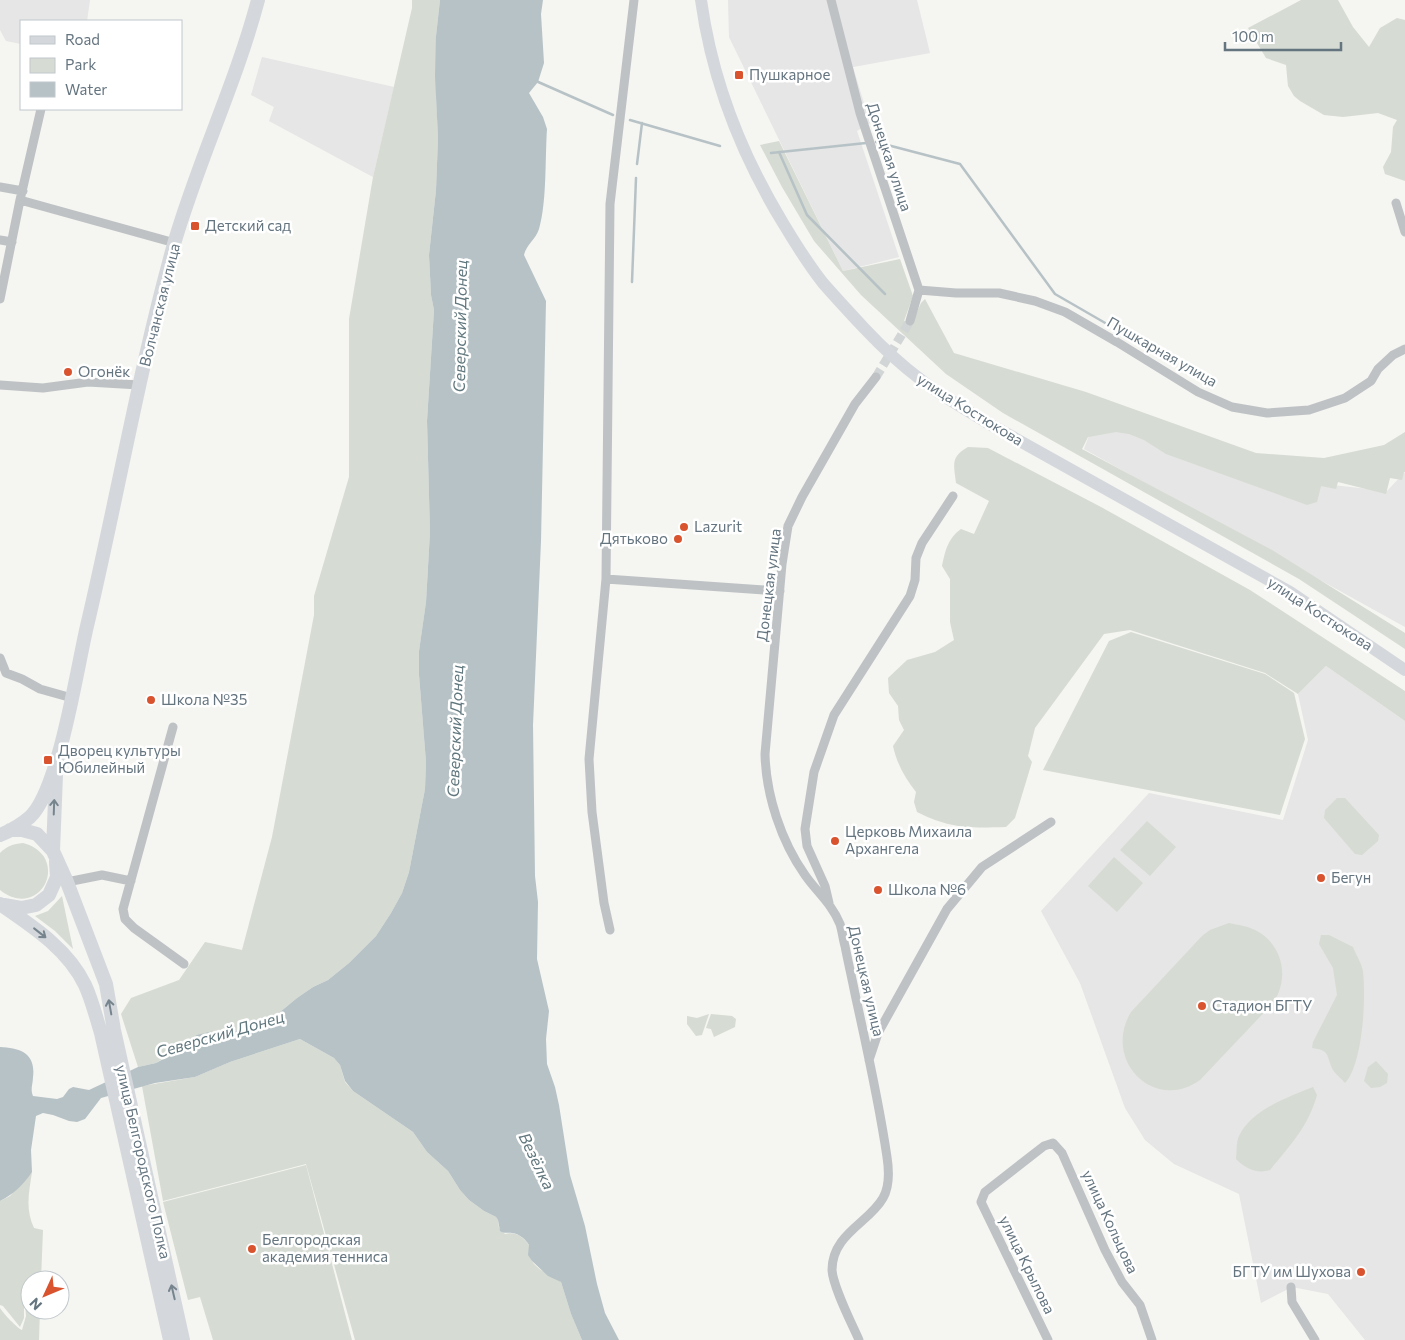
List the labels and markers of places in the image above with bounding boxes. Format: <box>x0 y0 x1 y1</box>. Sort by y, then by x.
place label: Пушкарное <box>749 65 830 83</box>
marker: Пушкарное <box>733 69 745 81</box>
place label: Детский сад <box>205 216 291 234</box>
marker: Детский сад <box>189 220 201 232</box>
place label: Огонёк <box>78 362 130 380</box>
marker: Огонёк <box>62 366 74 378</box>
place label: Lazurit <box>694 517 742 535</box>
marker: Lazurit <box>678 521 690 533</box>
place label: Дятьково <box>600 529 668 547</box>
marker: Дятьково <box>672 533 684 545</box>
place label: Школа №35 <box>161 690 247 708</box>
marker: Школа №35 <box>145 694 157 706</box>
place label: Дворец культуры Юбилейный <box>58 741 181 776</box>
marker: Дворец культуры Юбилейный <box>42 754 54 766</box>
place label: Церковь Михаила Архангела <box>845 822 972 857</box>
marker: Церковь Михаила Архангела <box>829 835 841 847</box>
place label: Бегун <box>1331 868 1371 886</box>
marker: Бегун <box>1315 872 1327 884</box>
place label: Школа №6 <box>888 880 966 898</box>
marker: Школа №6 <box>872 884 884 896</box>
place label: Стадион БГТУ <box>1212 996 1312 1014</box>
marker: Стадион БГТУ <box>1196 1000 1208 1012</box>
place label: Белгородская академия тенниса <box>262 1230 388 1265</box>
marker: Белгородская академия тенниса <box>246 1243 258 1255</box>
place label: БГТУ им Шухова <box>1233 1262 1351 1280</box>
marker: БГТУ им Шухова <box>1355 1266 1367 1278</box>

